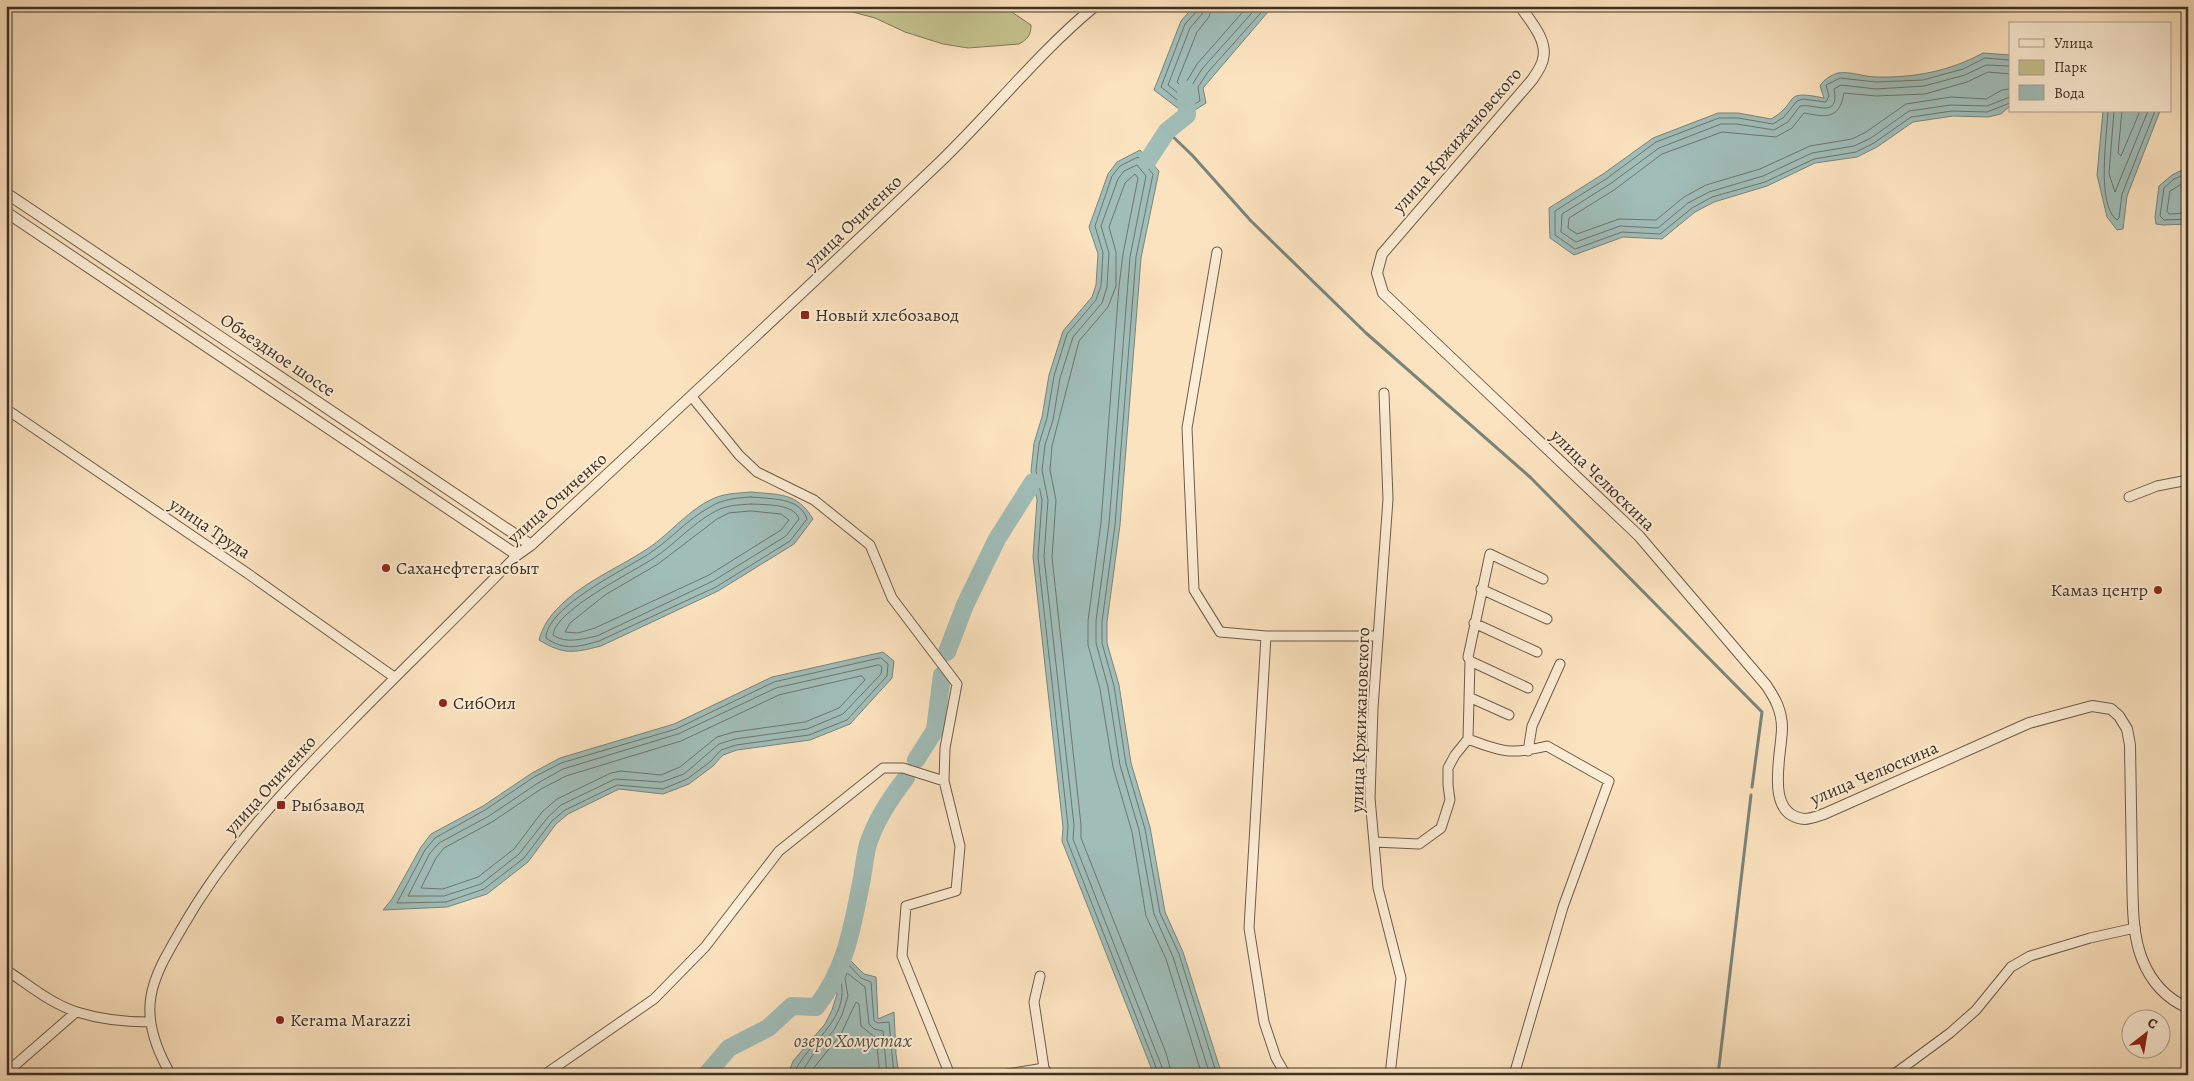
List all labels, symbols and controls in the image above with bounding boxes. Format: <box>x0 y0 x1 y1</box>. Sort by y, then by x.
legend <box>2009 22 2172 112</box>
text: Улица <box>2054 33 2093 53</box>
text: Парк <box>2054 57 2087 77</box>
street label: улица Кржижановского <box>1386 62 1527 219</box>
text: Вода <box>2054 83 2085 103</box>
street label: улица Очиченко <box>798 169 907 275</box>
place label: Новый хлебозавод <box>815 303 959 327</box>
street label: Объездное шоссе <box>216 308 340 402</box>
marker: Новый хлебозавод <box>799 309 811 321</box>
street label: улица Челюскина <box>1545 423 1661 537</box>
street label: улица Очиченко <box>501 447 612 550</box>
street label: улица Труда <box>164 491 256 564</box>
place label: Саханефтегазсбыт <box>396 556 539 580</box>
marker: Саханефтегазсбыт <box>380 562 392 574</box>
place label: Камаз центр <box>2051 578 2148 602</box>
marker: Камаз центр <box>2152 584 2164 596</box>
street label: улица Кржижановского <box>1345 627 1375 814</box>
place label: СибОил <box>453 691 516 715</box>
marker: СибОил <box>437 697 449 709</box>
street label: улица Очиченко <box>218 730 321 841</box>
street label: улица Челюскина <box>1805 735 1942 811</box>
place label: Рыбзавод <box>291 793 365 817</box>
marker: Рыбзавод <box>275 799 287 811</box>
place label: Kerama Marazzi <box>290 1008 411 1032</box>
north arrow <box>2122 1008 2172 1058</box>
text: С <box>2144 1013 2161 1034</box>
marker: Kerama Marazzi <box>274 1014 286 1026</box>
water label: озеро Хомустах <box>794 1028 912 1054</box>

